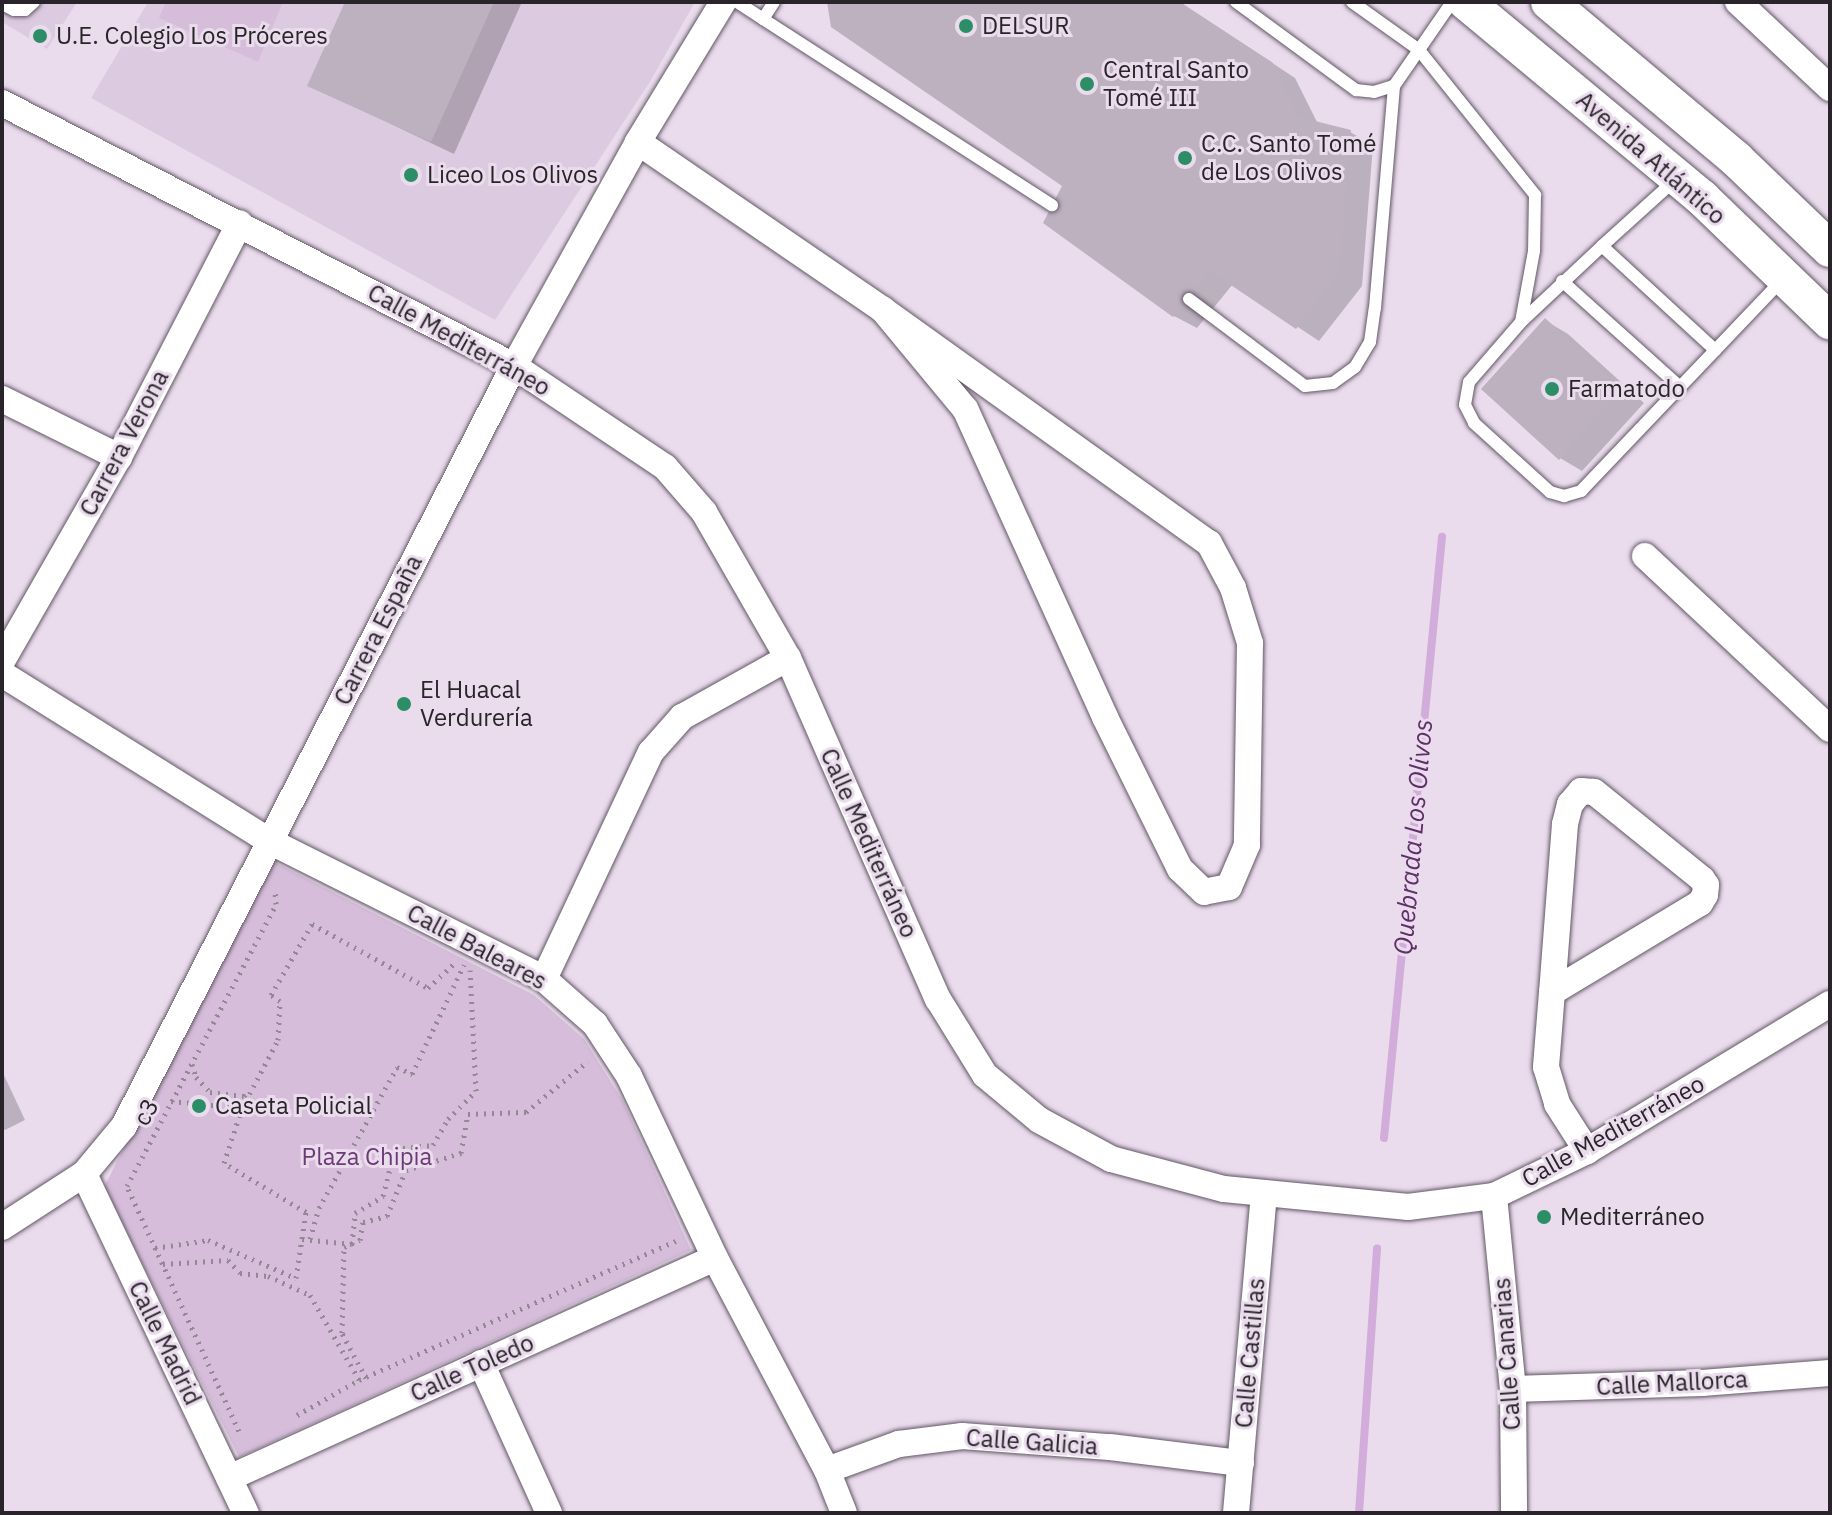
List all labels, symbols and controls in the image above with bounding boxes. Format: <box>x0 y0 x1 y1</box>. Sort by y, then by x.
place label: DELSUR <box>982 12 1070 40</box>
marker: DELSUR <box>957 17 975 35</box>
place label: U.E. Colegio Los Próceres <box>56 22 328 50</box>
marker: U.E. Colegio Los Próceres <box>31 27 49 45</box>
place label: Central Santo Tomé III <box>1103 56 1249 112</box>
marker: Central Santo Tomé III <box>1078 75 1096 93</box>
street label: Avenida Atlántico <box>1571 85 1731 231</box>
place label: C.C. Santo Tomé de Los Olivos <box>1201 130 1376 186</box>
marker: C.C. Santo Tomé de Los Olivos <box>1176 149 1194 167</box>
place label: Liceo Los Olivos <box>427 161 598 189</box>
marker: Liceo Los Olivos <box>402 166 420 184</box>
street label: Calle Mediterráneo <box>363 278 555 402</box>
street label: Carrera Verona <box>73 365 175 521</box>
place label: Farmatodo <box>1568 375 1685 403</box>
marker: Farmatodo <box>1543 380 1561 398</box>
street label: Carrera España <box>328 550 428 710</box>
place label: El Huacal Verdurería <box>420 676 533 732</box>
marker: El Huacal Verdurería <box>395 695 413 713</box>
water label: Quebrada Los Olivos <box>1387 718 1439 956</box>
street label: Calle Mediterráneo <box>814 744 924 942</box>
street label: Calle Baleares <box>402 898 552 996</box>
street label: Calle Mediterráneo <box>1517 1069 1709 1193</box>
place label: Caseta Policial <box>215 1092 372 1120</box>
street label: c3 <box>127 1094 165 1130</box>
marker: Caseta Policial <box>190 1097 208 1115</box>
park label: Plaza Chipia <box>302 1143 432 1171</box>
place label: Mediterráneo <box>1560 1203 1705 1231</box>
marker: Mediterráneo <box>1535 1208 1553 1226</box>
street label: Calle Madrid <box>123 1276 207 1410</box>
street label: Calle Castillas <box>1229 1277 1271 1429</box>
street label: Calle Canarias <box>1487 1277 1527 1431</box>
street label: Calle Toledo <box>406 1328 538 1408</box>
street label: Calle Mallorca <box>1595 1365 1749 1401</box>
street label: Calle Galicia <box>965 1423 1099 1461</box>

